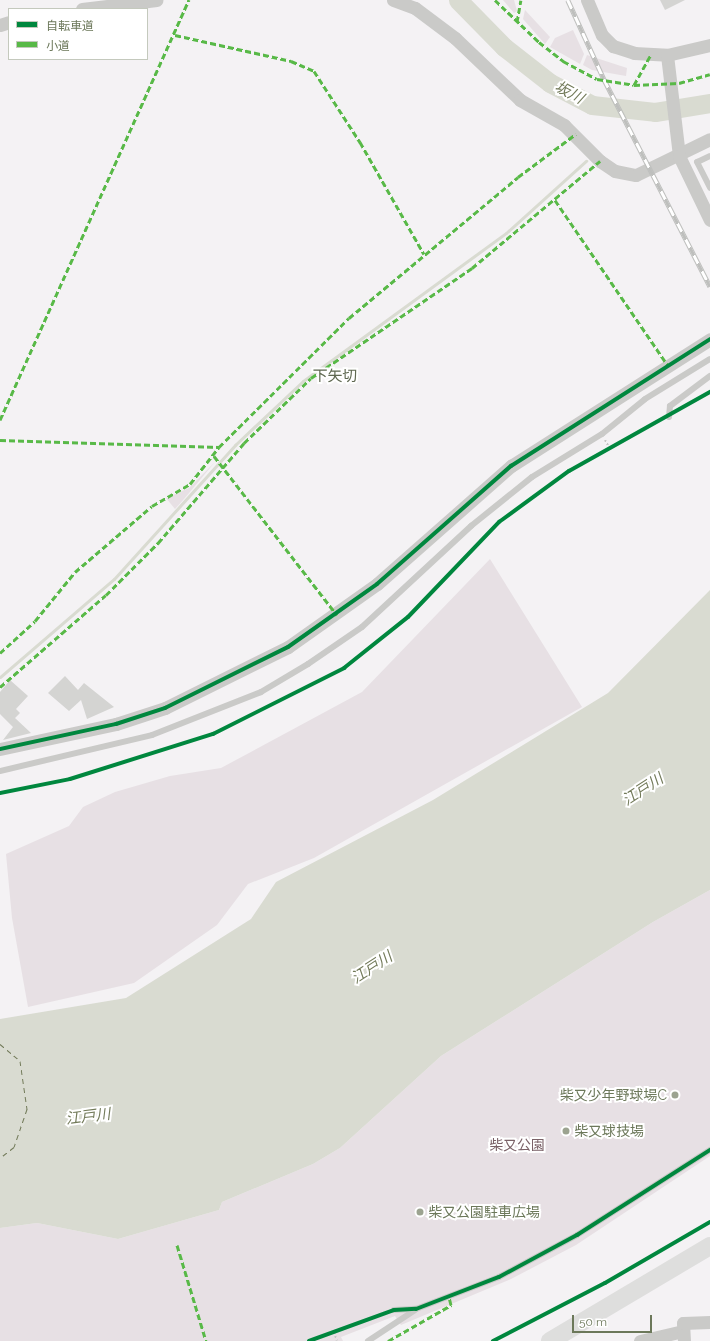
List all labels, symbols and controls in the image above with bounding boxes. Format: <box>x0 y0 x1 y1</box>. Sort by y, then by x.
legend <box>8 8 148 60</box>
text: 自転車道 <box>46 19 94 33</box>
text: 小道 <box>46 39 70 53</box>
water label: 坂川 <box>552 78 586 108</box>
district label: 下矢切 <box>313 368 357 386</box>
water label: 江戸川 <box>619 770 667 810</box>
water label: 江戸川 <box>348 948 396 988</box>
place label: 柴又少年野球場C <box>559 1087 667 1103</box>
marker: 柴又少年野球場C <box>670 1090 680 1100</box>
water label: 江戸川 <box>65 1105 111 1129</box>
place label: 柴又球技場 <box>574 1123 644 1139</box>
marker: 柴又球技場 <box>561 1126 571 1136</box>
park label: 柴又公園 <box>489 1137 545 1153</box>
place label: 柴又公園駐車広場 <box>428 1204 540 1220</box>
marker: 柴又公園駐車広場 <box>415 1207 425 1217</box>
scale bar <box>574 1307 654 1333</box>
text: 50 m <box>579 1315 607 1329</box>

